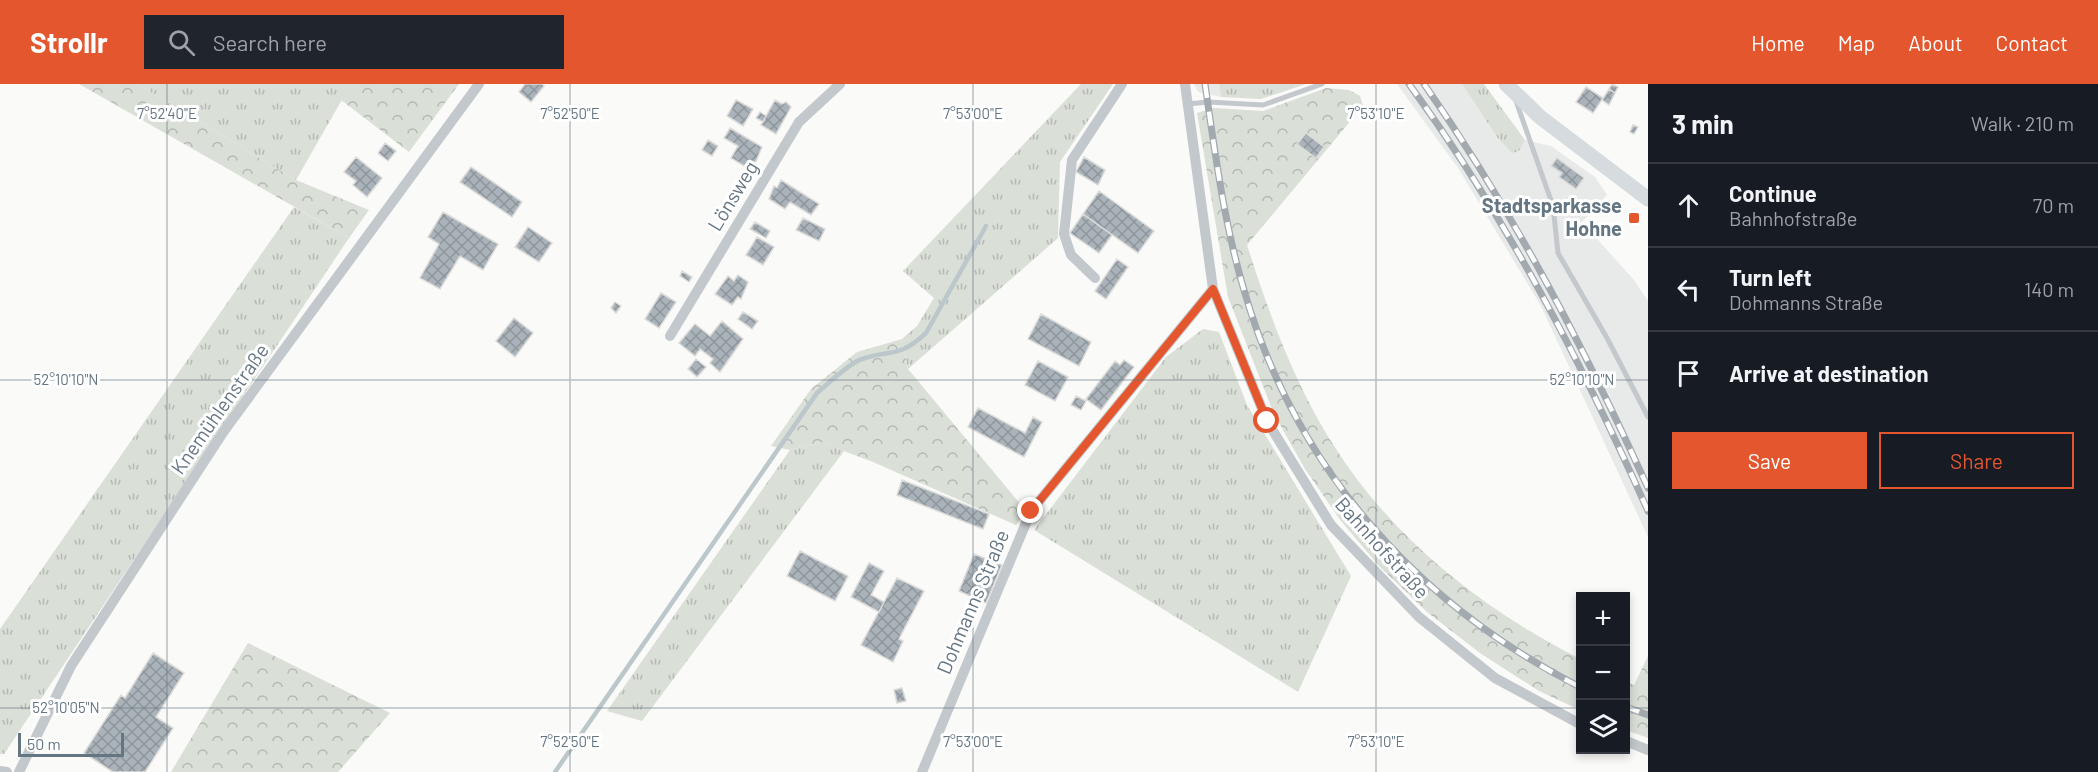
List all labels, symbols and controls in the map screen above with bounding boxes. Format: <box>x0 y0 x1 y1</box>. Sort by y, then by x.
search box <box>144 15 564 69</box>
text: Strollr <box>30 25 108 59</box>
icon: search <box>165 26 198 59</box>
text: Search here <box>213 29 327 55</box>
text: Home <box>1751 30 1805 55</box>
text: Map <box>1838 30 1875 55</box>
text: About <box>1908 30 1963 55</box>
text: Contact <box>1996 30 2068 55</box>
text: 7°52'40"E <box>137 104 197 122</box>
text: 7°52'50"E <box>540 104 600 122</box>
text: 7°53'00"E <box>943 104 1003 122</box>
text: 7°53'10"E <box>1348 104 1404 122</box>
text: 3 min <box>1672 108 1734 139</box>
text: Walk · 210 m <box>1971 111 2074 135</box>
street label: Lönsweg <box>702 156 762 235</box>
text: Continue <box>1729 180 1817 206</box>
icon: ahead <box>1672 189 1705 222</box>
place label: Stadtsparkasse Hohne <box>1482 193 1622 240</box>
text: 70 m <box>2033 193 2074 217</box>
text: Bahnhofstraße <box>1729 206 1858 230</box>
marker: Stadtsparkasse Hohne <box>1627 211 1641 225</box>
text: Turn left <box>1729 264 1812 290</box>
icon: left <box>1672 273 1705 306</box>
text: 140 m <box>2024 277 2074 301</box>
text: Dohmanns Straße <box>1729 290 1883 314</box>
street label: Knemühlenstraße <box>165 339 273 478</box>
icon: arrive <box>1672 357 1705 390</box>
text: Arrive at destination <box>1729 360 1928 386</box>
text: 52°10'10"N <box>34 370 98 388</box>
text: 52°10'10"N <box>1550 370 1614 388</box>
route start <box>1253 407 1279 433</box>
button: Save <box>1672 432 1867 489</box>
button: Share <box>1879 432 2074 489</box>
street label: Bahnhofstraße <box>1331 492 1435 603</box>
route end <box>1017 497 1043 523</box>
street label: Dohmanns Straße <box>931 526 1013 677</box>
map controls <box>1576 592 1630 754</box>
button: + <box>1576 592 1630 646</box>
button: − <box>1576 646 1630 700</box>
text: 52°10'05"N <box>32 698 100 716</box>
button: layers <box>1576 700 1630 754</box>
scale bar <box>18 730 124 758</box>
text: 7°52'50"E <box>540 732 600 750</box>
text: 7°53'00"E <box>943 732 1003 750</box>
text: 7°53'10"E <box>1348 732 1404 750</box>
text: 50 m <box>27 734 61 753</box>

